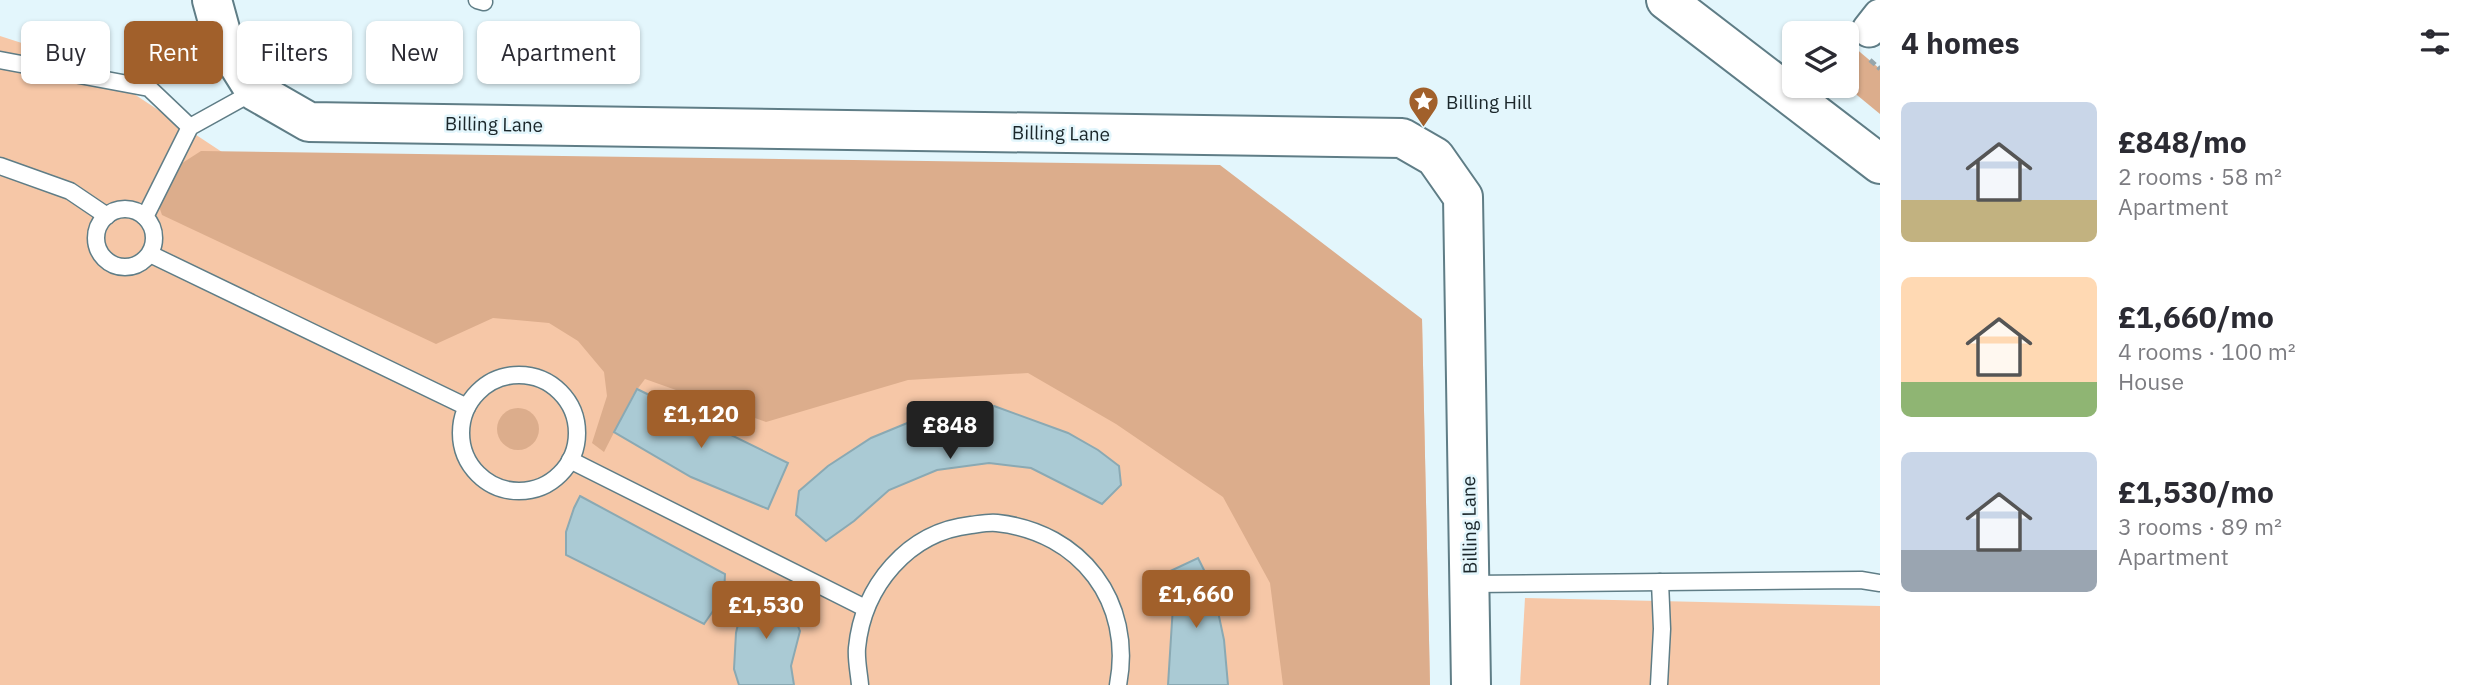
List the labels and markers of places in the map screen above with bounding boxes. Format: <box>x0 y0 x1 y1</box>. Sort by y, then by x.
place icon: Billing Hill <box>1406 85 1440 129</box>
place label: Billing Hill <box>1446 90 1532 114</box>
pin: £1,120 <box>644 391 758 450</box>
pin: £848 <box>909 402 991 461</box>
pin: £1,660 <box>1139 570 1253 630</box>
pin: £1,530 <box>709 582 823 641</box>

